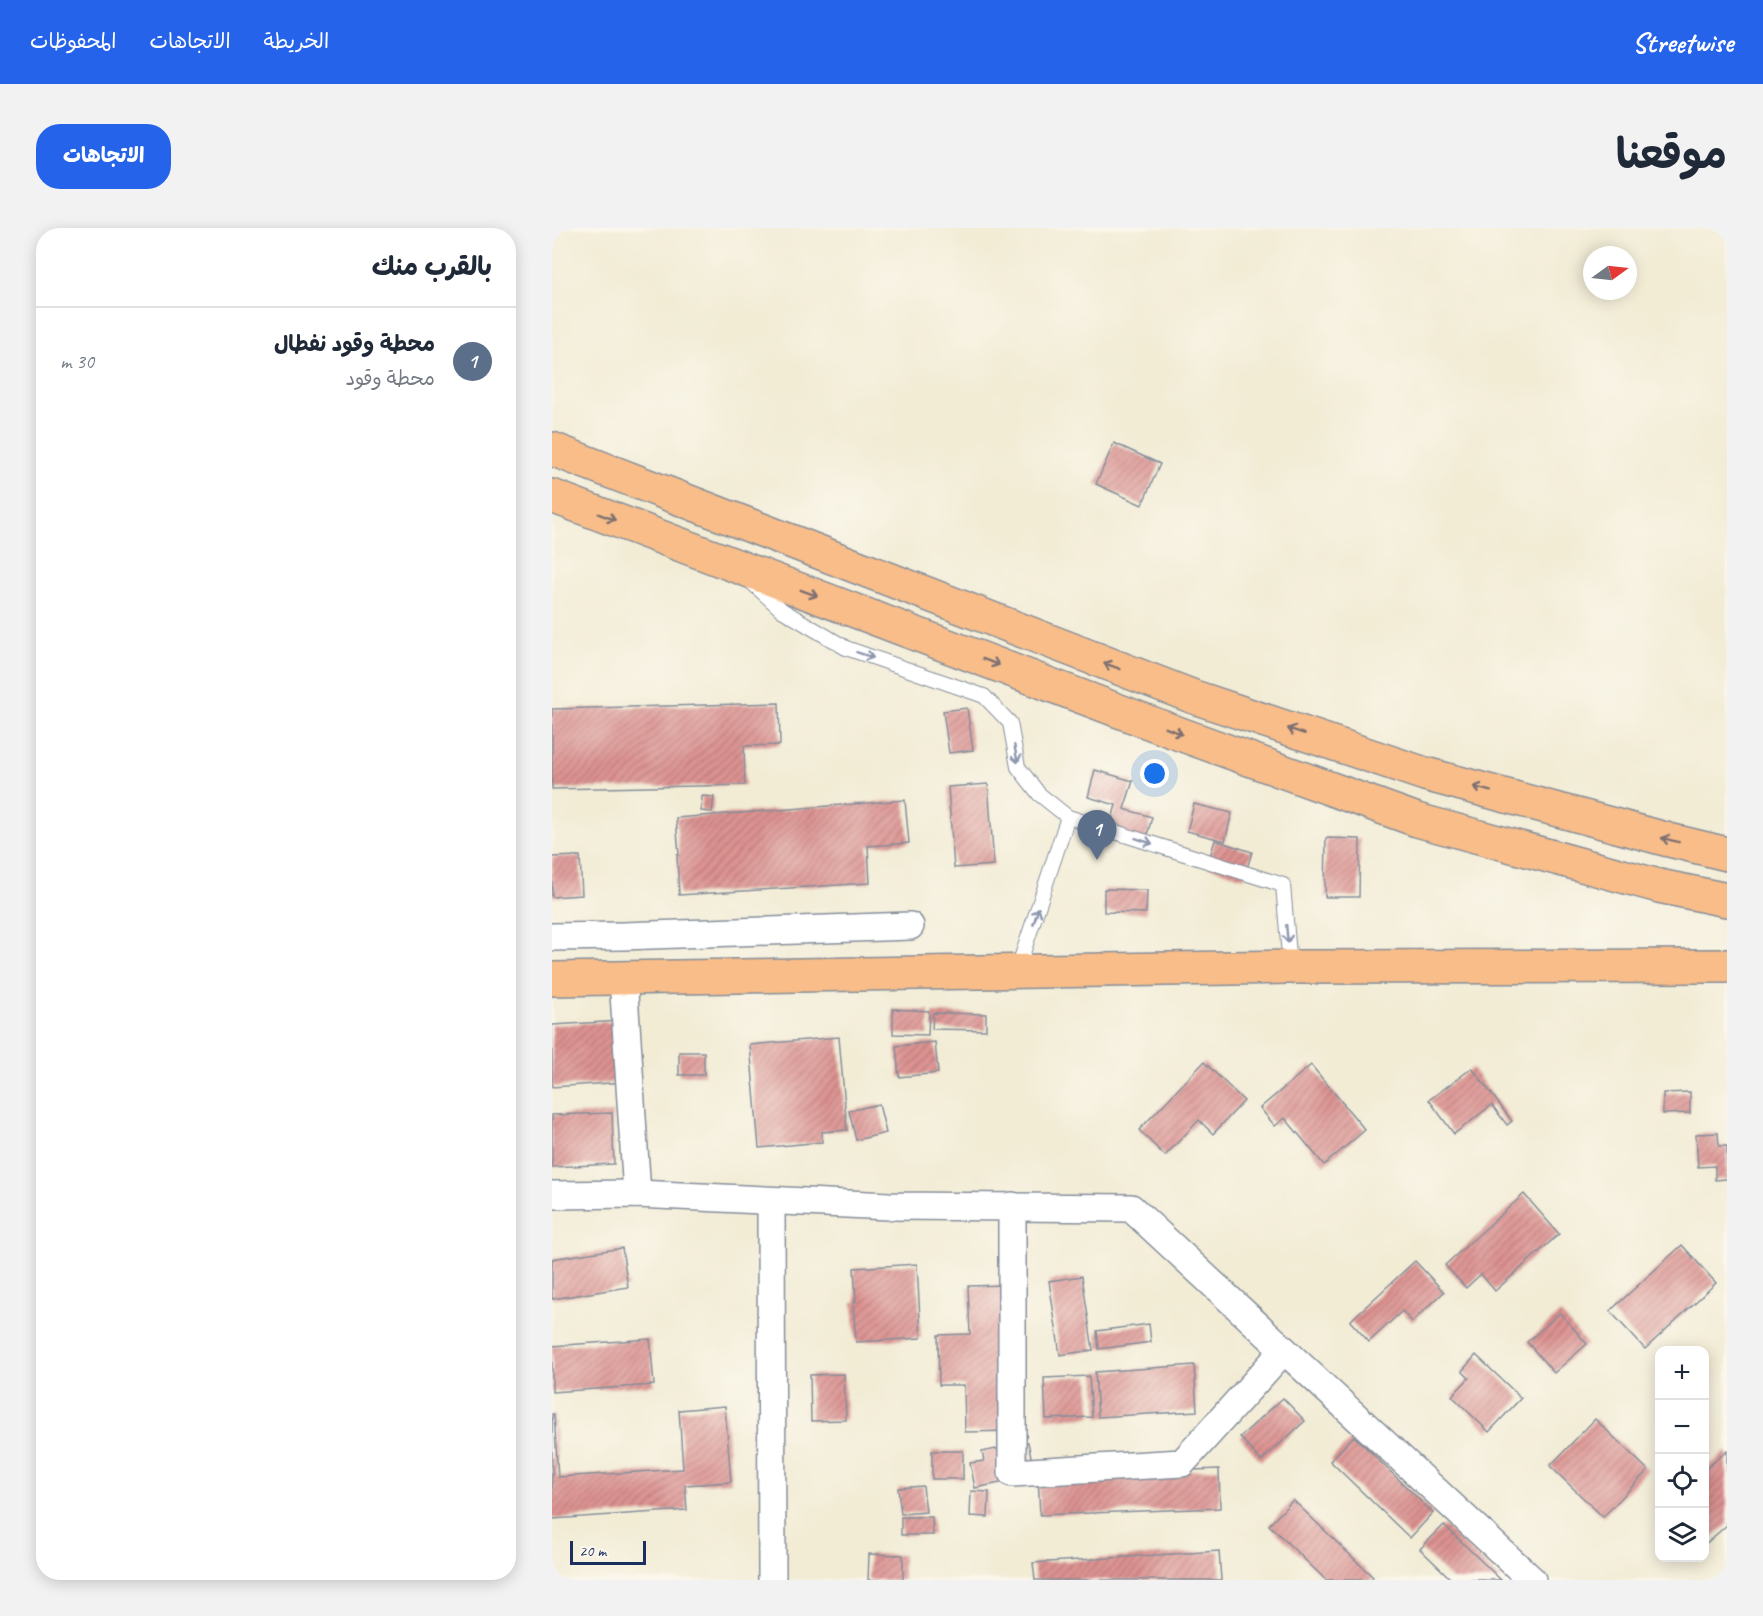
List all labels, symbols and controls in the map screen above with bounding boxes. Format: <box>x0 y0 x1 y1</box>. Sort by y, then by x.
text: Streetwise <box>1632 25 1733 60</box>
text: المحفوظات <box>30 28 116 54</box>
text: الاتجاهات <box>149 28 231 54</box>
text: الخريطة <box>264 28 329 54</box>
button: الاتجاهات <box>36 124 171 189</box>
text: موقعنا <box>1616 128 1727 181</box>
north arrow <box>1583 246 1637 300</box>
text: بالقرب منك <box>372 250 492 283</box>
text: محطة وقود نفطال <box>274 330 435 358</box>
text: 30 m <box>60 349 94 374</box>
text: 1 <box>468 349 477 374</box>
text: محطة وقود <box>345 366 435 391</box>
one-way arrow <box>597 512 616 523</box>
one-way arrow <box>799 589 818 600</box>
one-way arrow <box>855 650 874 661</box>
one-way arrow <box>981 658 1000 669</box>
one-way arrow <box>1103 660 1122 671</box>
one-way arrow <box>1287 725 1306 736</box>
one-way arrow <box>1164 726 1182 737</box>
one-way arrow <box>1011 744 1022 763</box>
your location <box>1140 759 1169 788</box>
one-way arrow <box>1473 783 1492 795</box>
pin: 1 <box>1078 810 1116 860</box>
one-way arrow <box>1661 834 1680 846</box>
one-way arrow <box>1134 836 1153 847</box>
one-way arrow <box>1031 907 1042 926</box>
one-way arrow <box>1282 924 1293 944</box>
map controls <box>1655 1346 1709 1562</box>
button: + <box>1655 1346 1709 1400</box>
button: − <box>1655 1400 1709 1454</box>
button: locate <box>1655 1454 1709 1508</box>
button: layers <box>1655 1508 1709 1562</box>
scale bar <box>570 1538 646 1566</box>
text: 20 m <box>579 1541 606 1561</box>

